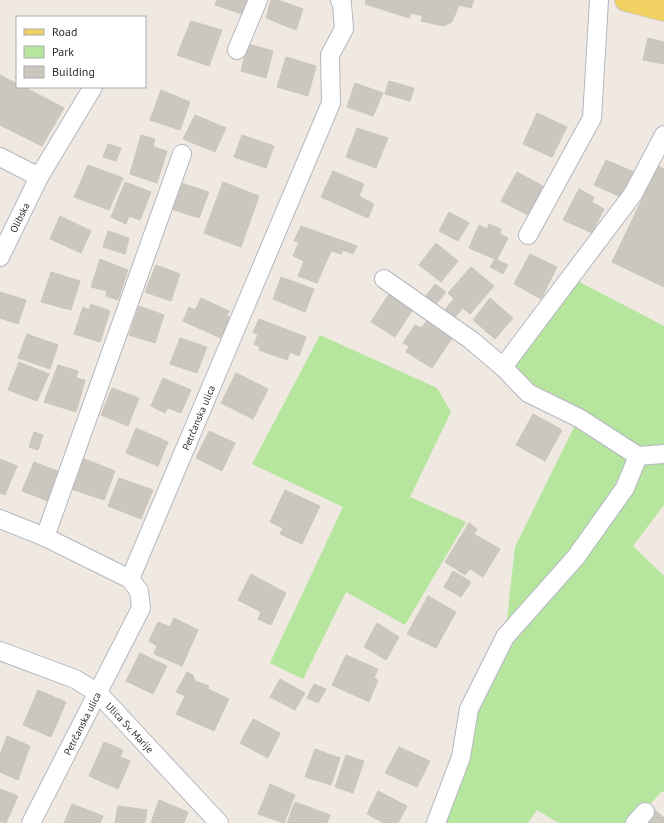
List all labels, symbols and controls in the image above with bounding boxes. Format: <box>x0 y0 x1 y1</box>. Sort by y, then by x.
legend <box>16 16 146 88</box>
text: Road <box>52 24 77 39</box>
text: Park <box>52 44 74 59</box>
text: Building <box>52 64 95 79</box>
street label: Olibska <box>7 200 33 235</box>
street label: Petrčanska ulica <box>179 383 218 452</box>
street label: Petrčanska ulica <box>61 690 104 757</box>
street label: Ulica Sv. Marije <box>103 700 156 756</box>

